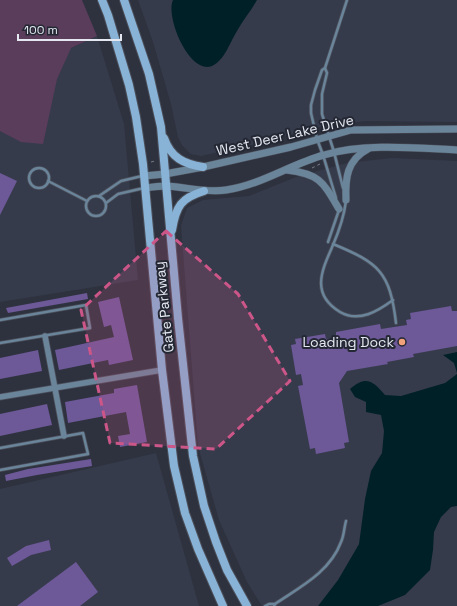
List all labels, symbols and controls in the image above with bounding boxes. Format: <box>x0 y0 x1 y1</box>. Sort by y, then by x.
scale bar <box>18 16 121 42</box>
text: 100 m <box>24 22 58 38</box>
street label: West Deer Lake Drive <box>214 110 356 160</box>
street label: Gate Parkway <box>150 261 178 353</box>
place label: Loading Dock <box>302 333 394 351</box>
marker: Loading Dock <box>397 337 407 347</box>

